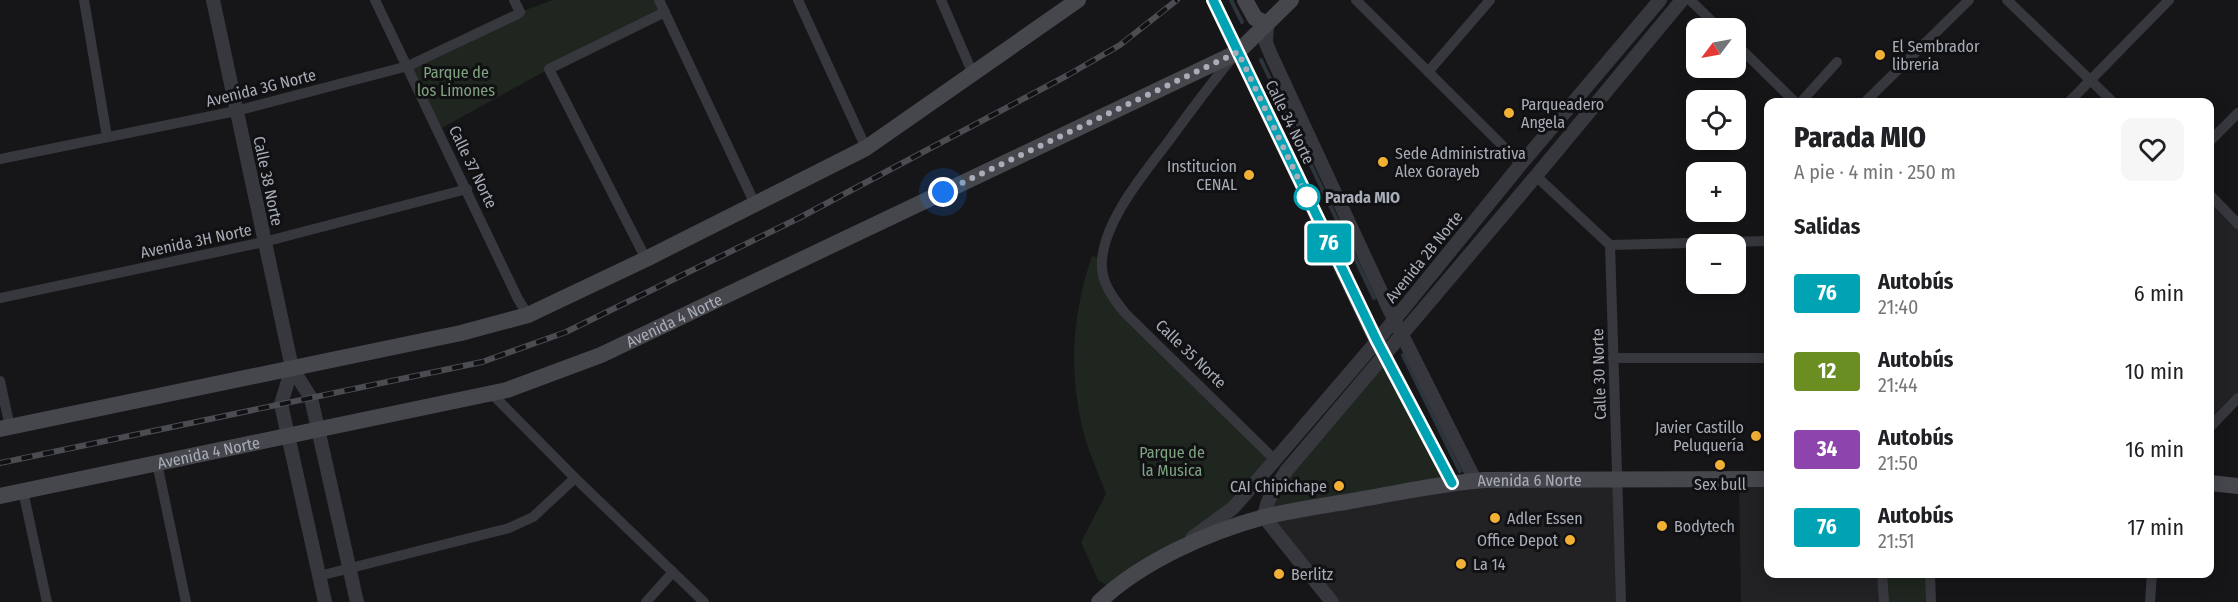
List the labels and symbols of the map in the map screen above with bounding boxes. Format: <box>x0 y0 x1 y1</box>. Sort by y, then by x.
north arrow <box>1686 18 1746 78</box>
place label: El Sembrador libreria <box>1892 37 1980 74</box>
marker: El Sembrador libreria <box>1873 48 1887 62</box>
park label: Parque de los Limones <box>417 63 495 100</box>
street label: Avenida 3G Norte <box>204 65 318 111</box>
street label: Calle 34 Norte <box>1262 77 1319 167</box>
place label: Parqueadero Angela <box>1521 95 1604 132</box>
marker: Parqueadero Angela <box>1502 106 1516 120</box>
street label: Calle 37 Norte <box>445 123 501 212</box>
street label: Calle 38 Norte <box>249 134 287 228</box>
place label: Sede Administrativa Alex Gorayeb <box>1395 144 1526 181</box>
marker: Sede Administrativa Alex Gorayeb <box>1376 155 1390 169</box>
place label: Institucion CENAL <box>1167 157 1237 194</box>
marker: Institucion CENAL <box>1242 168 1256 182</box>
your location <box>928 177 958 207</box>
marker: Parada MIO <box>1294 184 1320 210</box>
place label: Parada MIO <box>1325 188 1400 207</box>
street label: Avenida 2B Norte <box>1381 207 1467 307</box>
street label: Avenida 3H Norte <box>139 220 253 262</box>
line badge: 76 <box>1302 224 1356 262</box>
street label: Avenida 4 Norte <box>623 289 725 351</box>
street label: Calle 35 Norte <box>1152 316 1230 392</box>
street label: Calle 30 Norte <box>1588 328 1610 420</box>
place label: Javier Castillo Peluquería <box>1655 418 1744 455</box>
marker: Javier Castillo Peluquería <box>1749 429 1763 443</box>
street label: Avenida 4 Norte <box>156 432 262 472</box>
park label: Parque de la Musica <box>1139 443 1205 480</box>
marker: Sex bull <box>1713 458 1727 472</box>
street label: Avenida 6 Norte <box>1477 470 1582 490</box>
place label: Sex bull <box>1694 475 1746 494</box>
place label: CAI Chipichape <box>1230 477 1327 496</box>
marker: CAI Chipichape <box>1332 479 1346 493</box>
place label: Adler Essen <box>1507 509 1583 528</box>
marker: Adler Essen <box>1488 511 1502 525</box>
place label: Bodytech <box>1674 517 1735 536</box>
marker: Bodytech <box>1655 519 1669 533</box>
place label: Office Depot <box>1477 531 1559 550</box>
marker: Office Depot <box>1563 533 1577 547</box>
place label: La 14 <box>1473 555 1506 574</box>
marker: La 14 <box>1454 557 1468 571</box>
place label: Berlitz <box>1291 565 1333 584</box>
marker: Berlitz <box>1272 567 1286 581</box>

